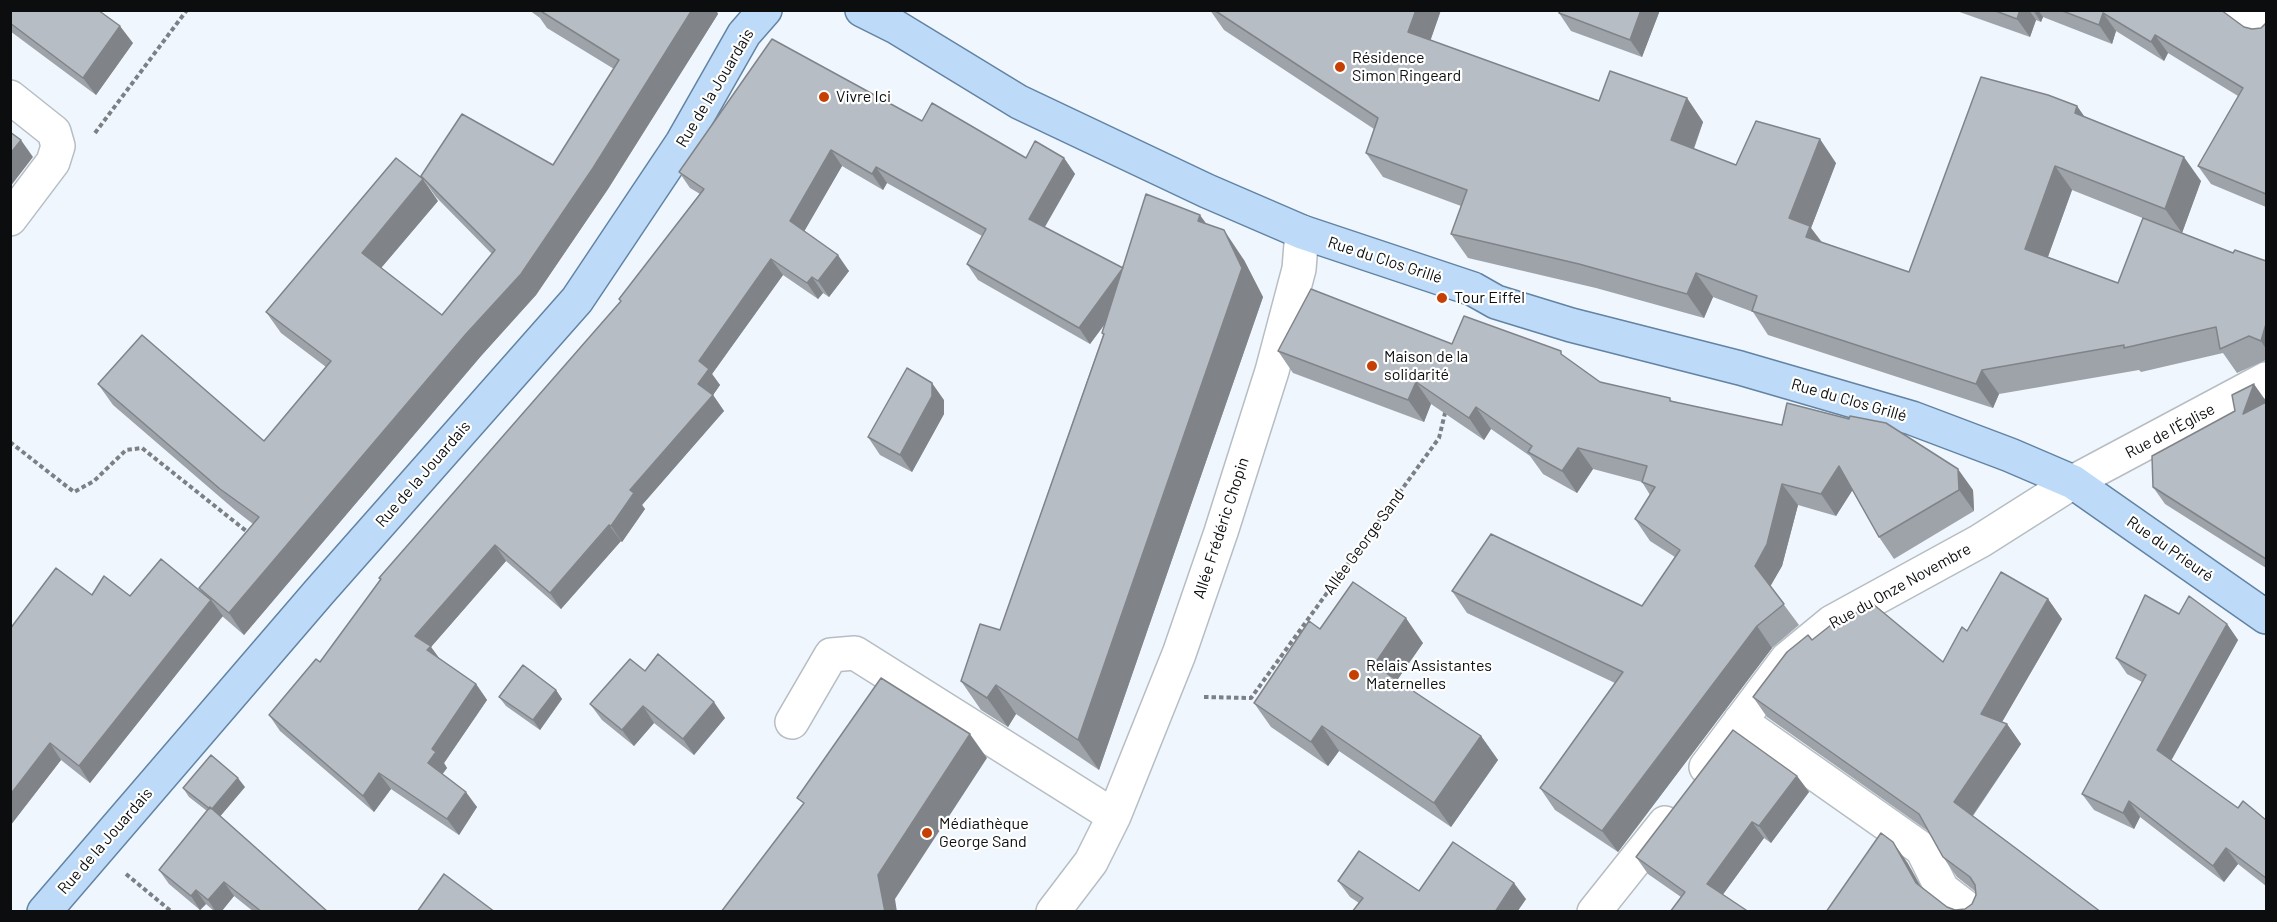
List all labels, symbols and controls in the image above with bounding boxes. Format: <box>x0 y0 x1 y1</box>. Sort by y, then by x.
street label: Rue de la Jouardais <box>672 25 758 151</box>
place label: Résidence Simon Ringeard <box>1352 48 1461 86</box>
marker: Résidence Simon Ringeard <box>1333 60 1347 74</box>
place label: Vivre Ici <box>836 87 891 107</box>
marker: Vivre Ici <box>817 90 831 104</box>
street label: Rue du Clos Grillé <box>1325 232 1445 288</box>
place label: Tour Eiffel <box>1454 288 1525 308</box>
marker: Tour Eiffel <box>1435 291 1449 305</box>
place label: Maison de la solidarité <box>1384 347 1468 385</box>
marker: Maison de la solidarité <box>1365 359 1379 373</box>
street label: Rue du Clos Grillé <box>1789 374 1909 426</box>
street label: Rue de l'Église <box>2122 399 2218 463</box>
street label: Rue de la Jouardais <box>372 417 474 531</box>
street label: Allée Frédéric Chopin <box>1189 455 1253 601</box>
street label: Allée George Sand <box>1319 486 1409 598</box>
street label: Rue du Prieuré <box>2123 512 2217 586</box>
street label: Rue du Onze Novembre <box>1826 539 1974 633</box>
place label: Relais Assistantes Maternelles <box>1366 656 1492 694</box>
marker: Relais Assistantes Maternelles <box>1347 668 1361 682</box>
street label: Rue de la Jouardais <box>54 784 156 898</box>
place label: Médiathèque George Sand <box>939 814 1029 852</box>
marker: Médiathèque George Sand <box>920 826 934 840</box>

